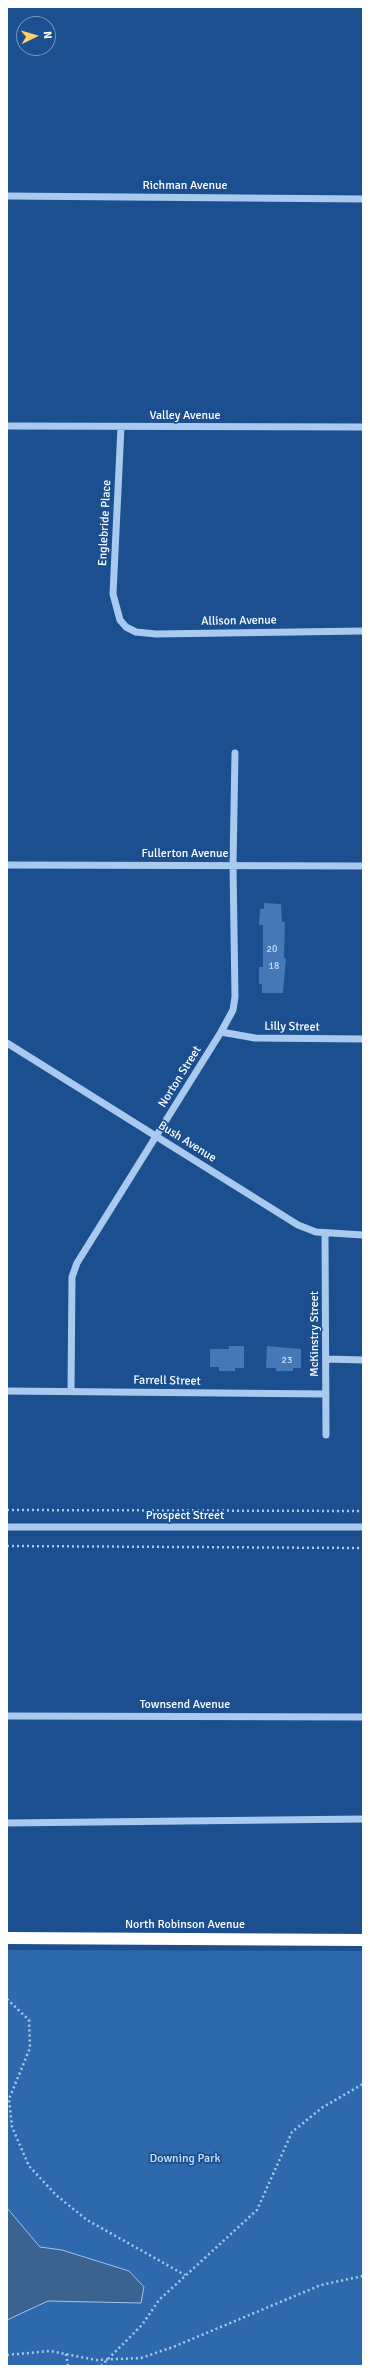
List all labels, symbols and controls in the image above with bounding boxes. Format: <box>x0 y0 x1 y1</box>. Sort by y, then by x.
north arrow <box>16 16 56 56</box>
text: N <box>41 31 54 39</box>
street label: Richman Avenue <box>142 179 228 193</box>
street label: Valley Avenue <box>150 409 220 423</box>
street label: Englebride Place <box>96 480 114 566</box>
street label: Allison Avenue <box>201 613 277 629</box>
street label: Fullerton Avenue <box>141 847 229 861</box>
house number: 20 <box>267 943 277 955</box>
house number: 18 <box>269 960 279 972</box>
street label: Lilly Street <box>264 1019 320 1035</box>
street label: Norton Street <box>155 1044 205 1110</box>
street label: Bush Avenue <box>155 1118 219 1166</box>
street label: McKinstry Street <box>308 1291 322 1377</box>
house number: 23 <box>282 1354 292 1366</box>
street label: Farrell Street <box>133 1373 201 1389</box>
street label: Prospect Street <box>146 1509 224 1523</box>
street label: Townsend Avenue <box>140 1698 230 1712</box>
street label: North Robinson Avenue <box>125 1918 245 1932</box>
park label: Downing Park <box>150 2152 220 2166</box>

